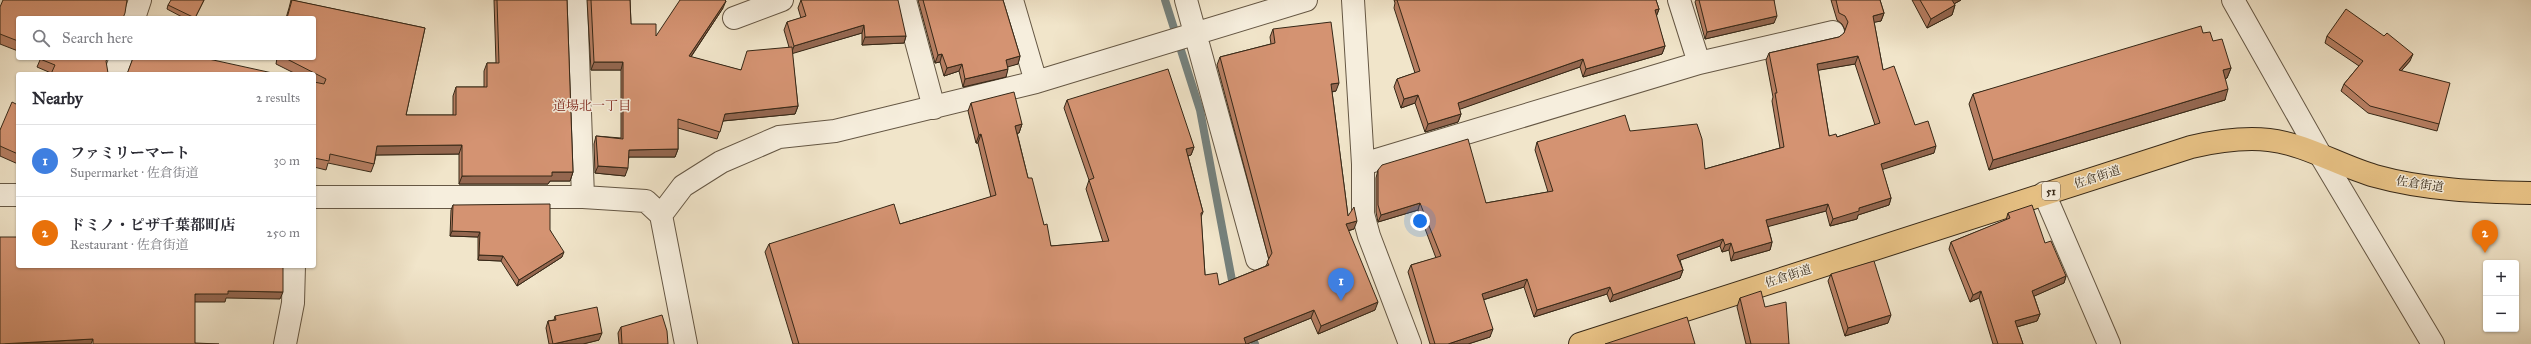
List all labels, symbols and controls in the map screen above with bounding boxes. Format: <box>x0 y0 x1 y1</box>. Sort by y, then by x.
search box <box>16 16 316 60</box>
icon: search <box>30 27 52 49</box>
text: Search here <box>62 29 133 47</box>
text: Nearby <box>32 88 83 109</box>
text: 2 results <box>256 90 300 106</box>
district label: 道場北一丁目 <box>553 98 631 114</box>
text: ファミリーマート <box>70 144 190 162</box>
text: 1 <box>42 153 48 169</box>
text: 30 m <box>274 153 300 169</box>
street label: 佐倉街道 <box>2072 163 2122 191</box>
text: Supermarket · 佐倉街道 <box>70 165 199 181</box>
street label: 佐倉街道 <box>2395 174 2445 194</box>
road number: 51 <box>2042 182 2060 200</box>
your location <box>1410 211 1430 231</box>
text: ドミノ・ピザ千葉都町店 <box>70 216 235 234</box>
pin: 2 <box>2472 220 2498 253</box>
text: 2 <box>42 225 48 241</box>
text: 250 m <box>266 225 300 241</box>
text: Restaurant · 佐倉街道 <box>70 237 189 253</box>
map controls <box>2483 260 2519 332</box>
button: + <box>2483 260 2519 296</box>
street label: 佐倉街道 <box>1763 262 1813 290</box>
pin: 1 <box>1328 268 1354 301</box>
button: − <box>2483 296 2519 332</box>

